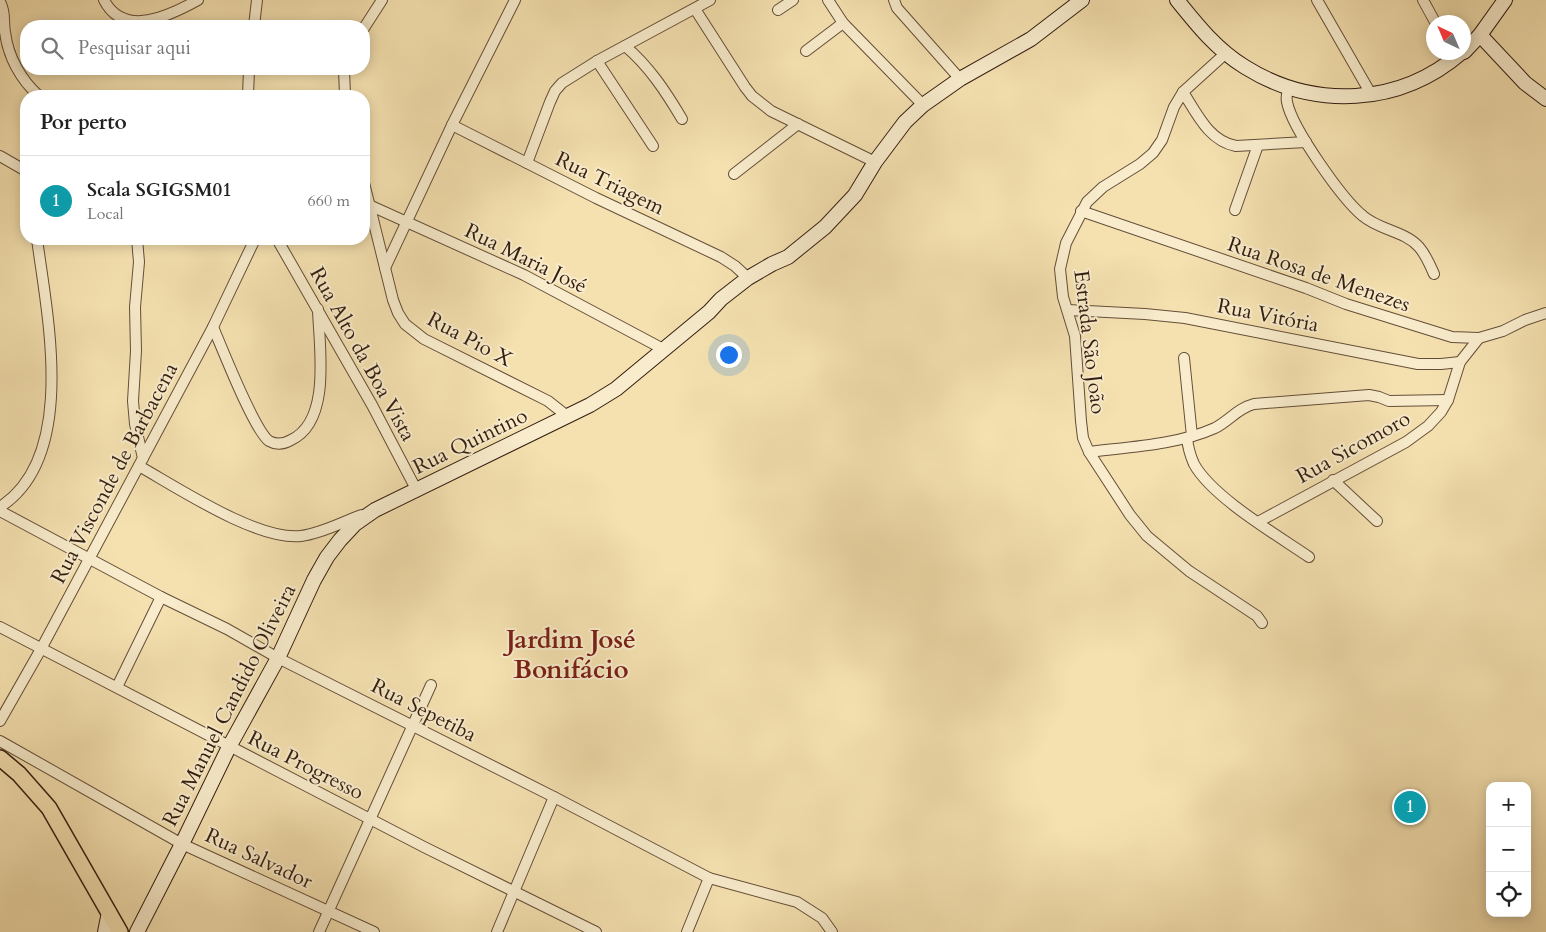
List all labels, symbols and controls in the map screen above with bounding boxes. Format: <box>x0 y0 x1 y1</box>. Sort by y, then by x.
north arrow <box>1426 15 1471 60</box>
search box <box>20 20 370 75</box>
icon: search <box>38 34 66 62</box>
text: Pesquisar aqui <box>78 35 191 61</box>
text: Por perto <box>40 108 127 137</box>
street label: Rua Triagem <box>550 145 669 222</box>
text: Scala SGIGSM01 <box>87 177 232 203</box>
text: 1 <box>52 190 60 212</box>
text: 660 m <box>308 190 350 212</box>
text: Local <box>87 203 124 225</box>
street label: Rua Maria José <box>460 216 592 301</box>
street label: Rua Rosa de Menezes <box>1224 230 1414 319</box>
street label: Rua Alto da Boa Vista <box>303 262 423 447</box>
street label: Estrada São João <box>1066 268 1113 416</box>
street label: Rua Vitória <box>1215 291 1321 340</box>
street label: Rua Pio X <box>422 305 518 374</box>
your location <box>716 342 742 368</box>
street label: Rua Visconde de Barbacena <box>44 358 185 589</box>
street label: Rua Quintino <box>408 401 532 482</box>
street label: Rua Sicomoro <box>1291 404 1415 491</box>
street label: Rua Manuel Candido Oliveira <box>156 579 303 831</box>
district label: Jardim José Bonifácio <box>502 622 636 687</box>
street label: Rua Sepetiba <box>366 672 481 749</box>
street label: Rua Progresso <box>243 724 369 807</box>
map controls <box>1486 782 1531 917</box>
button: + <box>1486 782 1531 827</box>
pin: 1 <box>1394 788 1426 826</box>
street label: Rua Salvador <box>200 821 318 896</box>
button: − <box>1486 827 1531 872</box>
button: locate <box>1486 872 1531 917</box>

